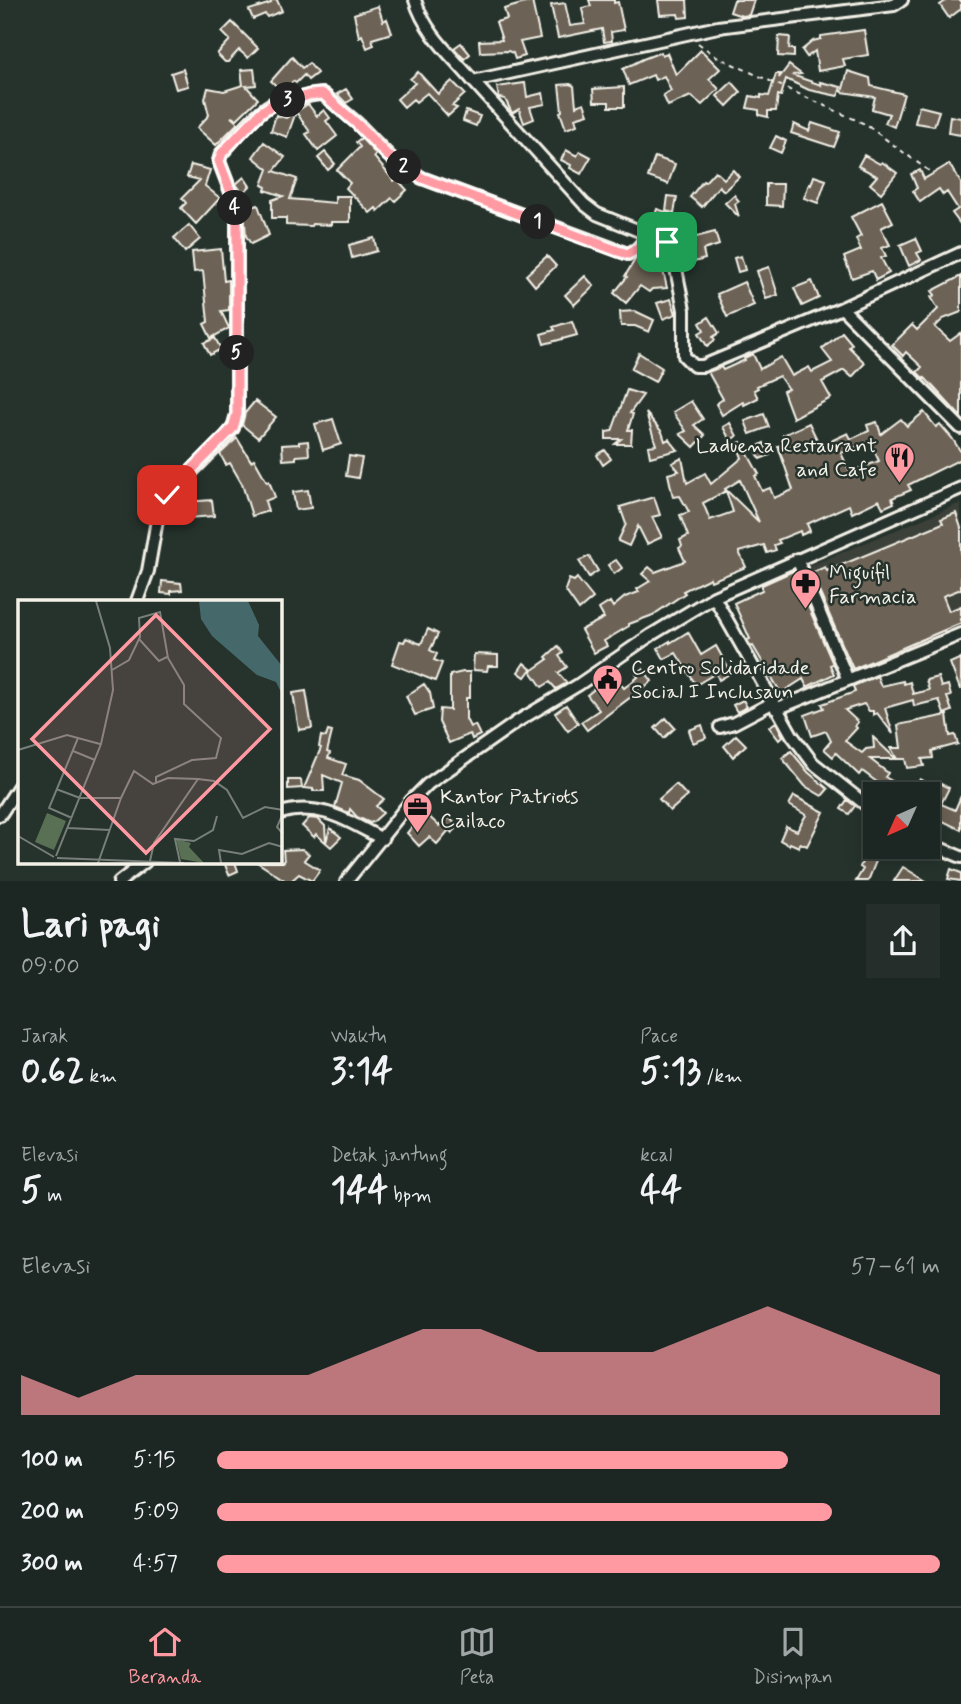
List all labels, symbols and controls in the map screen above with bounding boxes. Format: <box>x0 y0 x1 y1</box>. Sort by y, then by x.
pin: 3 <box>270 82 306 118</box>
text: 3 <box>283 87 292 112</box>
pin: 2 <box>386 150 422 184</box>
text: 2 <box>399 154 408 179</box>
pin: 4 <box>218 190 252 226</box>
text: 4 <box>229 195 240 220</box>
pin: 1 <box>520 204 556 240</box>
text: 1 <box>533 209 542 234</box>
pin <box>637 212 697 272</box>
icon: arrive <box>648 223 686 261</box>
pin: 5 <box>219 336 254 370</box>
text: 5 <box>231 340 242 365</box>
place label: Laduena Restaurant and Cafe <box>696 432 877 484</box>
restaurant icon: Laduena Restaurant and Cafe <box>883 440 917 484</box>
pin <box>137 465 197 525</box>
icon: check <box>148 476 186 514</box>
place label: Miguifil Farmacia <box>829 559 917 611</box>
pharmacy icon: Miguifil Farmacia <box>789 567 823 611</box>
inset map <box>18 600 282 864</box>
place label: Centro Solidaridade Social I Inclusaun <box>631 654 810 706</box>
public building icon: Centro Solidaridade Social I Inclusaun <box>591 662 625 706</box>
north arrow <box>863 782 940 859</box>
map controls <box>863 782 940 859</box>
place label: Kantor Patriots Cailaco <box>440 783 579 835</box>
office icon: Kantor Patriots Cailaco <box>400 791 434 835</box>
text: Lari pagi <box>21 901 160 950</box>
button: share <box>866 904 940 978</box>
text: 09:00 <box>21 952 80 982</box>
text: Jarak <box>21 1024 68 1049</box>
text: Waktu <box>331 1024 387 1049</box>
text: Pace <box>640 1024 678 1049</box>
text: 0.62 <box>21 1049 84 1095</box>
text: 3:14 <box>331 1049 393 1095</box>
text: 5:13 <box>640 1049 701 1095</box>
text: km <box>84 1064 117 1089</box>
text: /km <box>701 1064 742 1089</box>
text: Elevasi <box>21 1143 78 1168</box>
text: Detak jantung <box>331 1143 448 1168</box>
text: kcal <box>640 1143 672 1168</box>
text: 5 <box>21 1168 42 1214</box>
text: 144 <box>331 1168 388 1214</box>
text: 44 <box>640 1168 682 1214</box>
text: m <box>42 1183 62 1208</box>
text: bpm <box>388 1183 432 1208</box>
text: Elevasi <box>21 1252 90 1282</box>
text: 57–61 m <box>851 1252 940 1282</box>
text: 100 m <box>21 1445 83 1475</box>
text: 5:15 <box>133 1445 175 1475</box>
text: 200 m <box>21 1497 84 1527</box>
text: 5:09 <box>133 1497 180 1527</box>
text: 300 m <box>21 1549 83 1579</box>
text: 4:57 <box>133 1549 178 1579</box>
tab: Beranda <box>128 1623 201 1690</box>
tab: Peta <box>458 1623 496 1690</box>
tab: Disimpan <box>753 1623 833 1690</box>

